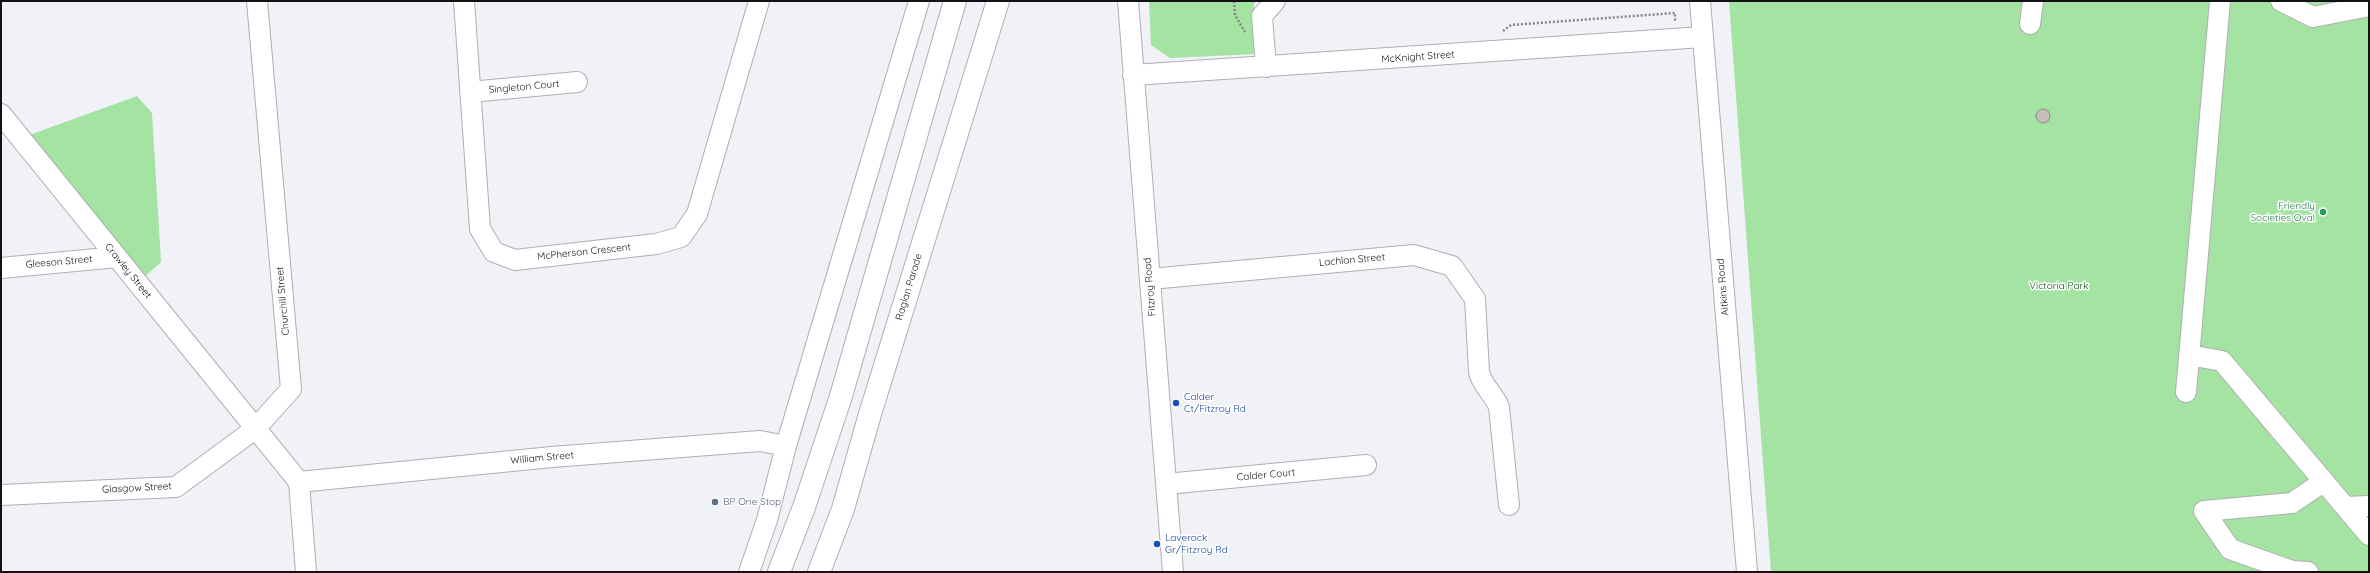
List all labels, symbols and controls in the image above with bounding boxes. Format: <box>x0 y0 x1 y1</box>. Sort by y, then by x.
street label: McKnight Street <box>1381 48 1455 66</box>
street label: Singleton Court <box>488 78 560 96</box>
place label: Friendly Societies Oval <box>2250 200 2315 224</box>
marker: Friendly Societies Oval <box>2318 207 2328 217</box>
street label: Crawley Street <box>102 241 154 301</box>
street label: McPherson Crescent <box>536 241 632 263</box>
street label: Lachlan Street <box>1318 251 1386 269</box>
street label: Raglan Parade <box>893 252 925 322</box>
street label: Gleeson Street <box>25 253 93 271</box>
street label: Fitzroy Road <box>1141 257 1159 317</box>
street label: Aitkins Road <box>1715 258 1731 316</box>
street label: Churchill Street <box>274 266 292 336</box>
park label: Victoria Park <box>2029 280 2089 292</box>
place label: Calder Ct/Fitzroy Rd <box>1184 391 1246 414</box>
marker: Calder Ct/Fitzroy Rd <box>1171 398 1181 408</box>
street label: William Street <box>510 449 574 467</box>
street label: Calder Court <box>1236 466 1296 484</box>
street label: Glasgow Street <box>102 480 172 496</box>
place label: BP One Stop <box>723 496 781 508</box>
marker: BP One Stop <box>710 497 720 507</box>
place label: Laverock Gr/Fitzroy Rd <box>1165 532 1228 556</box>
marker: Laverock Gr/Fitzroy Rd <box>1152 539 1162 549</box>

